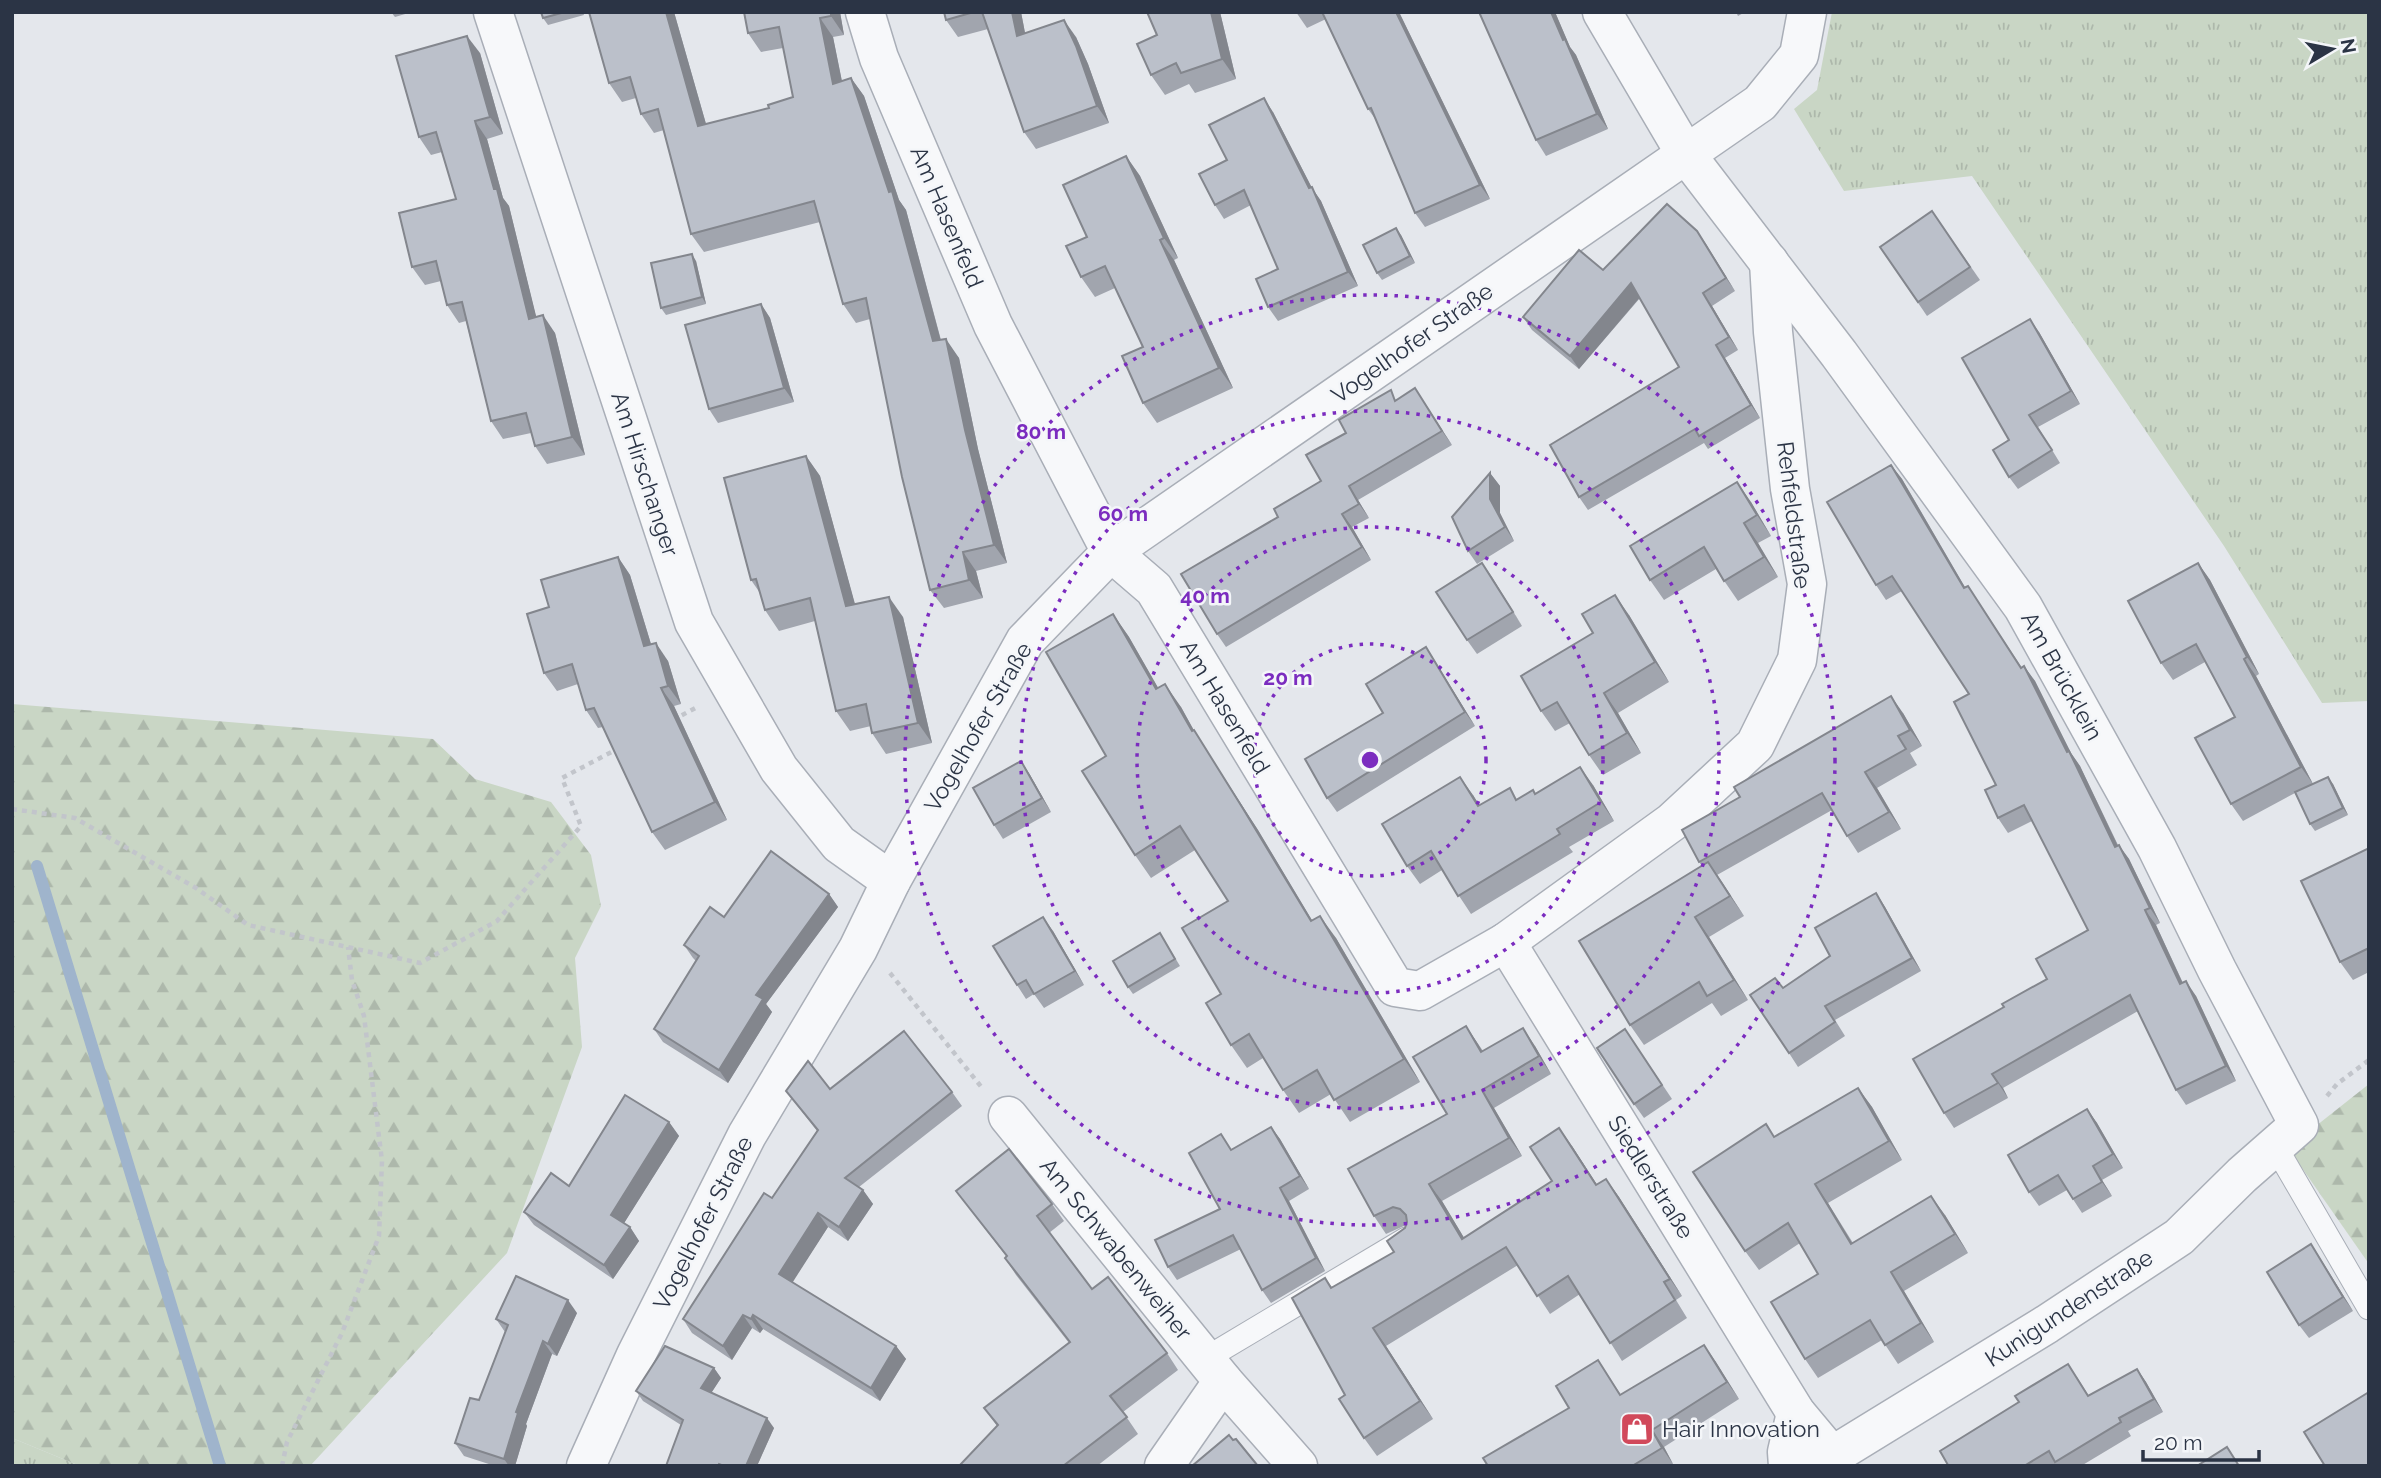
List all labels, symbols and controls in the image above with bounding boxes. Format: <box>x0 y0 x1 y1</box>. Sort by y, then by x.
north arrow <box>2297 14 2367 84</box>
text: N <box>2337 37 2361 55</box>
street label: Am Hasenfeld <box>906 142 989 292</box>
street label: Vogelhofer Straße <box>1326 277 1498 408</box>
street label: Am Hirschanger <box>606 388 685 560</box>
text: 80 m <box>1016 419 1066 444</box>
street label: Rehfeldstraße <box>1772 440 1817 590</box>
text: 60 m <box>1098 501 1148 526</box>
text: 40 m <box>1180 583 1230 608</box>
street label: Am Brücklein <box>2016 607 2109 745</box>
street label: Am Hasenfeld <box>1175 635 1276 778</box>
street label: Vogelhofer Straße <box>918 637 1037 816</box>
text: 20 m <box>1263 665 1313 690</box>
centre of rings <box>1358 748 1382 772</box>
street label: Siedlerstraße <box>1603 1110 1700 1243</box>
street label: Vogelhofer Straße <box>647 1132 758 1314</box>
street label: Am Schwabenweiher <box>1035 1152 1198 1345</box>
street label: Kunigundenstraße <box>1980 1243 2158 1372</box>
shop icon: Hair Innovation <box>1618 1410 1656 1448</box>
place label: Hair Innovation <box>1662 1415 1820 1442</box>
scale bar <box>2143 1418 2258 1462</box>
text: 20 m <box>2154 1430 2202 1455</box>

